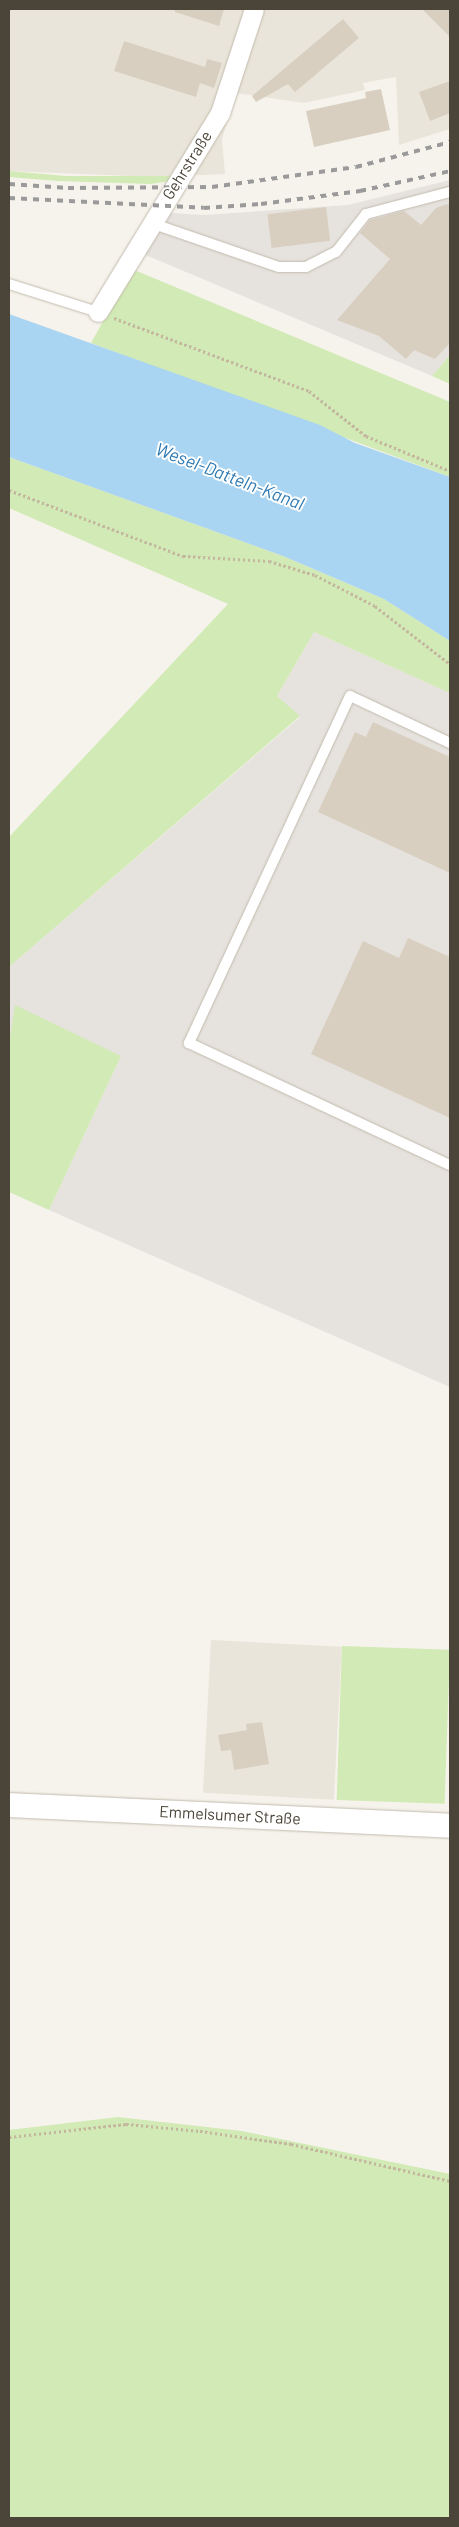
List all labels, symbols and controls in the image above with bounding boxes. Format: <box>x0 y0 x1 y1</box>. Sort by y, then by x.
street label: Gehrstraße <box>158 127 216 203</box>
water label: Wesel-Datteln-Kanal <box>153 438 307 514</box>
street label: Emmelsumer Straße <box>159 1802 301 1828</box>

